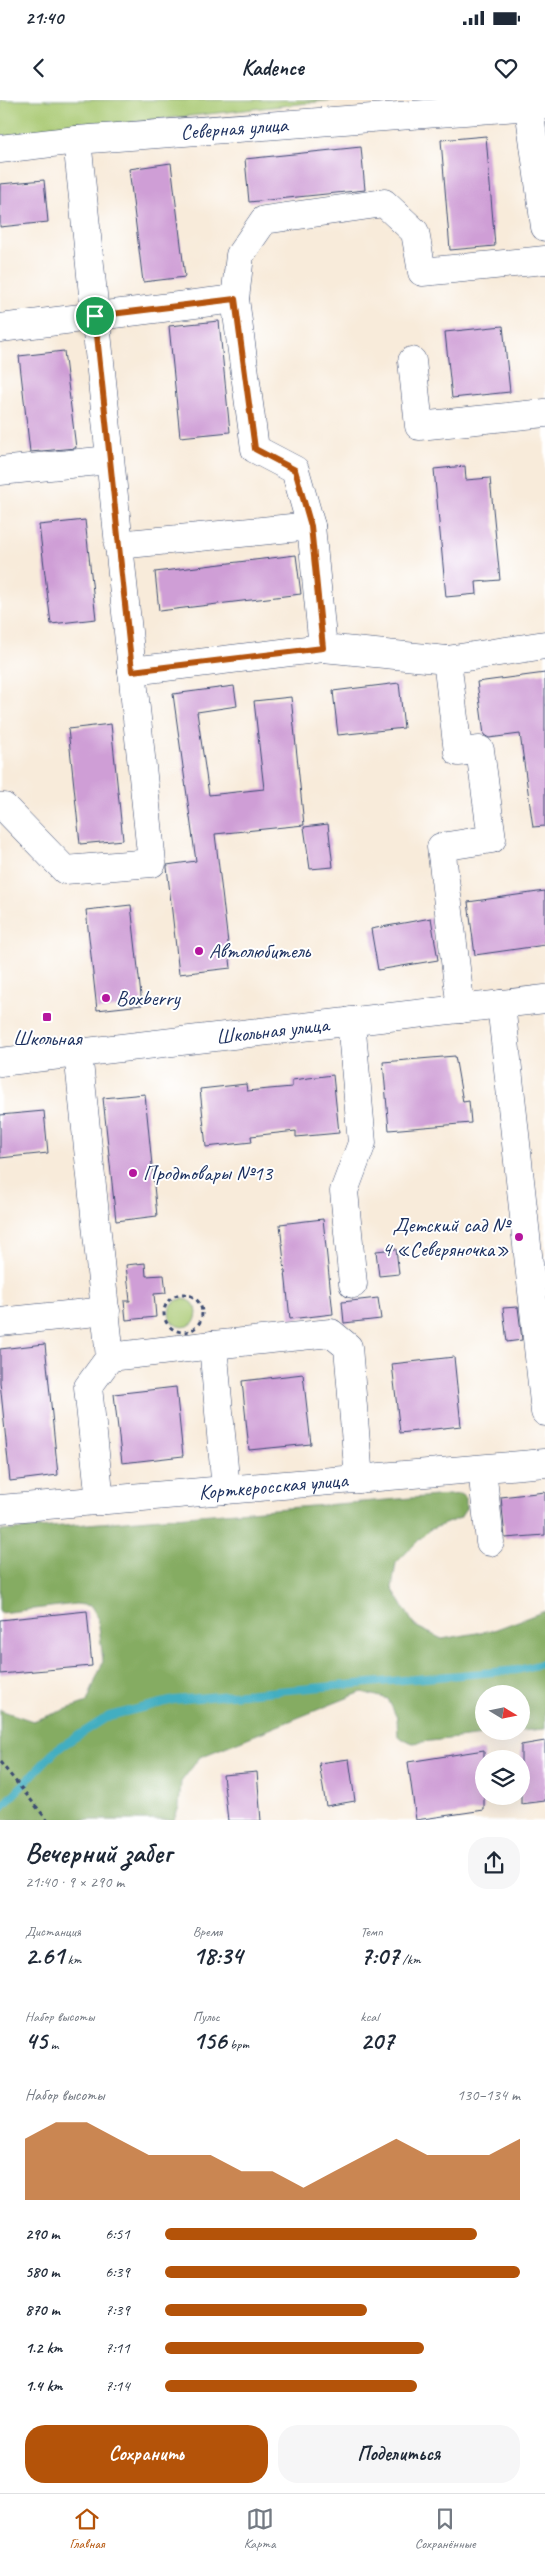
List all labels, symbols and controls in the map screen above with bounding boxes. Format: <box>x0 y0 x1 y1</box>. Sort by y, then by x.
text: 21:40 <box>25 6 63 30</box>
icon: back <box>25 54 53 82</box>
text: Kadence <box>241 54 304 82</box>
icon: heart <box>492 54 520 82</box>
street label: Северная улица <box>180 111 290 145</box>
pin <box>74 295 116 337</box>
icon: arrive <box>81 302 109 330</box>
place label: Автолюбитель <box>209 938 311 964</box>
marker: Автолюбитель <box>193 945 205 957</box>
place label: Boxberry <box>116 985 182 1011</box>
marker: Boxberry <box>100 992 112 1004</box>
marker: Школьная <box>41 1011 53 1023</box>
street label: Школьная улица <box>214 1011 332 1050</box>
place label: Школьная <box>13 1025 83 1051</box>
place label: Продтовары №13 <box>143 1160 274 1186</box>
marker: Продтовары №13 <box>127 1167 139 1179</box>
place label: Детский сад № 4 «Северяночка» <box>382 1212 512 1262</box>
marker: Детский сад № 4 «Северяночка» <box>513 1231 525 1243</box>
street label: Корткеросская улица <box>198 1467 350 1505</box>
north arrow <box>475 1685 530 1740</box>
map controls <box>475 1685 530 1805</box>
button: layers <box>475 1750 530 1805</box>
text: Вечерний забег <box>25 1835 172 1870</box>
button: share <box>468 1837 520 1889</box>
text: 21:40 · 9 × 290 m <box>25 1872 124 1892</box>
text: Дистанция <box>25 1923 81 1940</box>
text: Время <box>193 1923 222 1940</box>
text: Темп <box>360 1923 383 1940</box>
text: 2.61 <box>25 1940 64 1972</box>
text: 18:34 <box>193 1940 243 1972</box>
text: 7:07 <box>360 1940 399 1972</box>
text: km <box>64 1951 81 1968</box>
text: /km <box>399 1951 421 1968</box>
text: Набор высоты <box>25 2008 94 2025</box>
text: Пульс <box>193 2008 220 2025</box>
text: kcal <box>360 2008 379 2025</box>
text: 45 <box>25 2025 47 2057</box>
text: 156 <box>193 2025 227 2057</box>
text: 207 <box>360 2025 394 2057</box>
text: m <box>47 2036 58 2053</box>
text: bpm <box>227 2036 249 2053</box>
text: Набор высоты <box>25 2085 104 2105</box>
text: 130–134 m <box>457 2085 520 2105</box>
text: 290 m <box>25 2224 59 2244</box>
text: 6:51 <box>105 2224 130 2244</box>
text: 580 m <box>25 2262 59 2282</box>
text: 6:39 <box>105 2262 130 2282</box>
text: 870 m <box>25 2300 60 2320</box>
text: 7:39 <box>105 2300 130 2320</box>
text: 1.2 km <box>25 2338 62 2358</box>
text: 7:11 <box>105 2338 130 2358</box>
text: 1.4 km <box>25 2376 62 2396</box>
text: 7:14 <box>105 2376 130 2396</box>
button: Сохранить <box>25 2425 268 2483</box>
button: Поделиться <box>278 2425 520 2483</box>
tab: Главная <box>70 2505 105 2552</box>
tab: Карта <box>244 2505 276 2552</box>
tab: Сохранённые <box>415 2505 475 2552</box>

